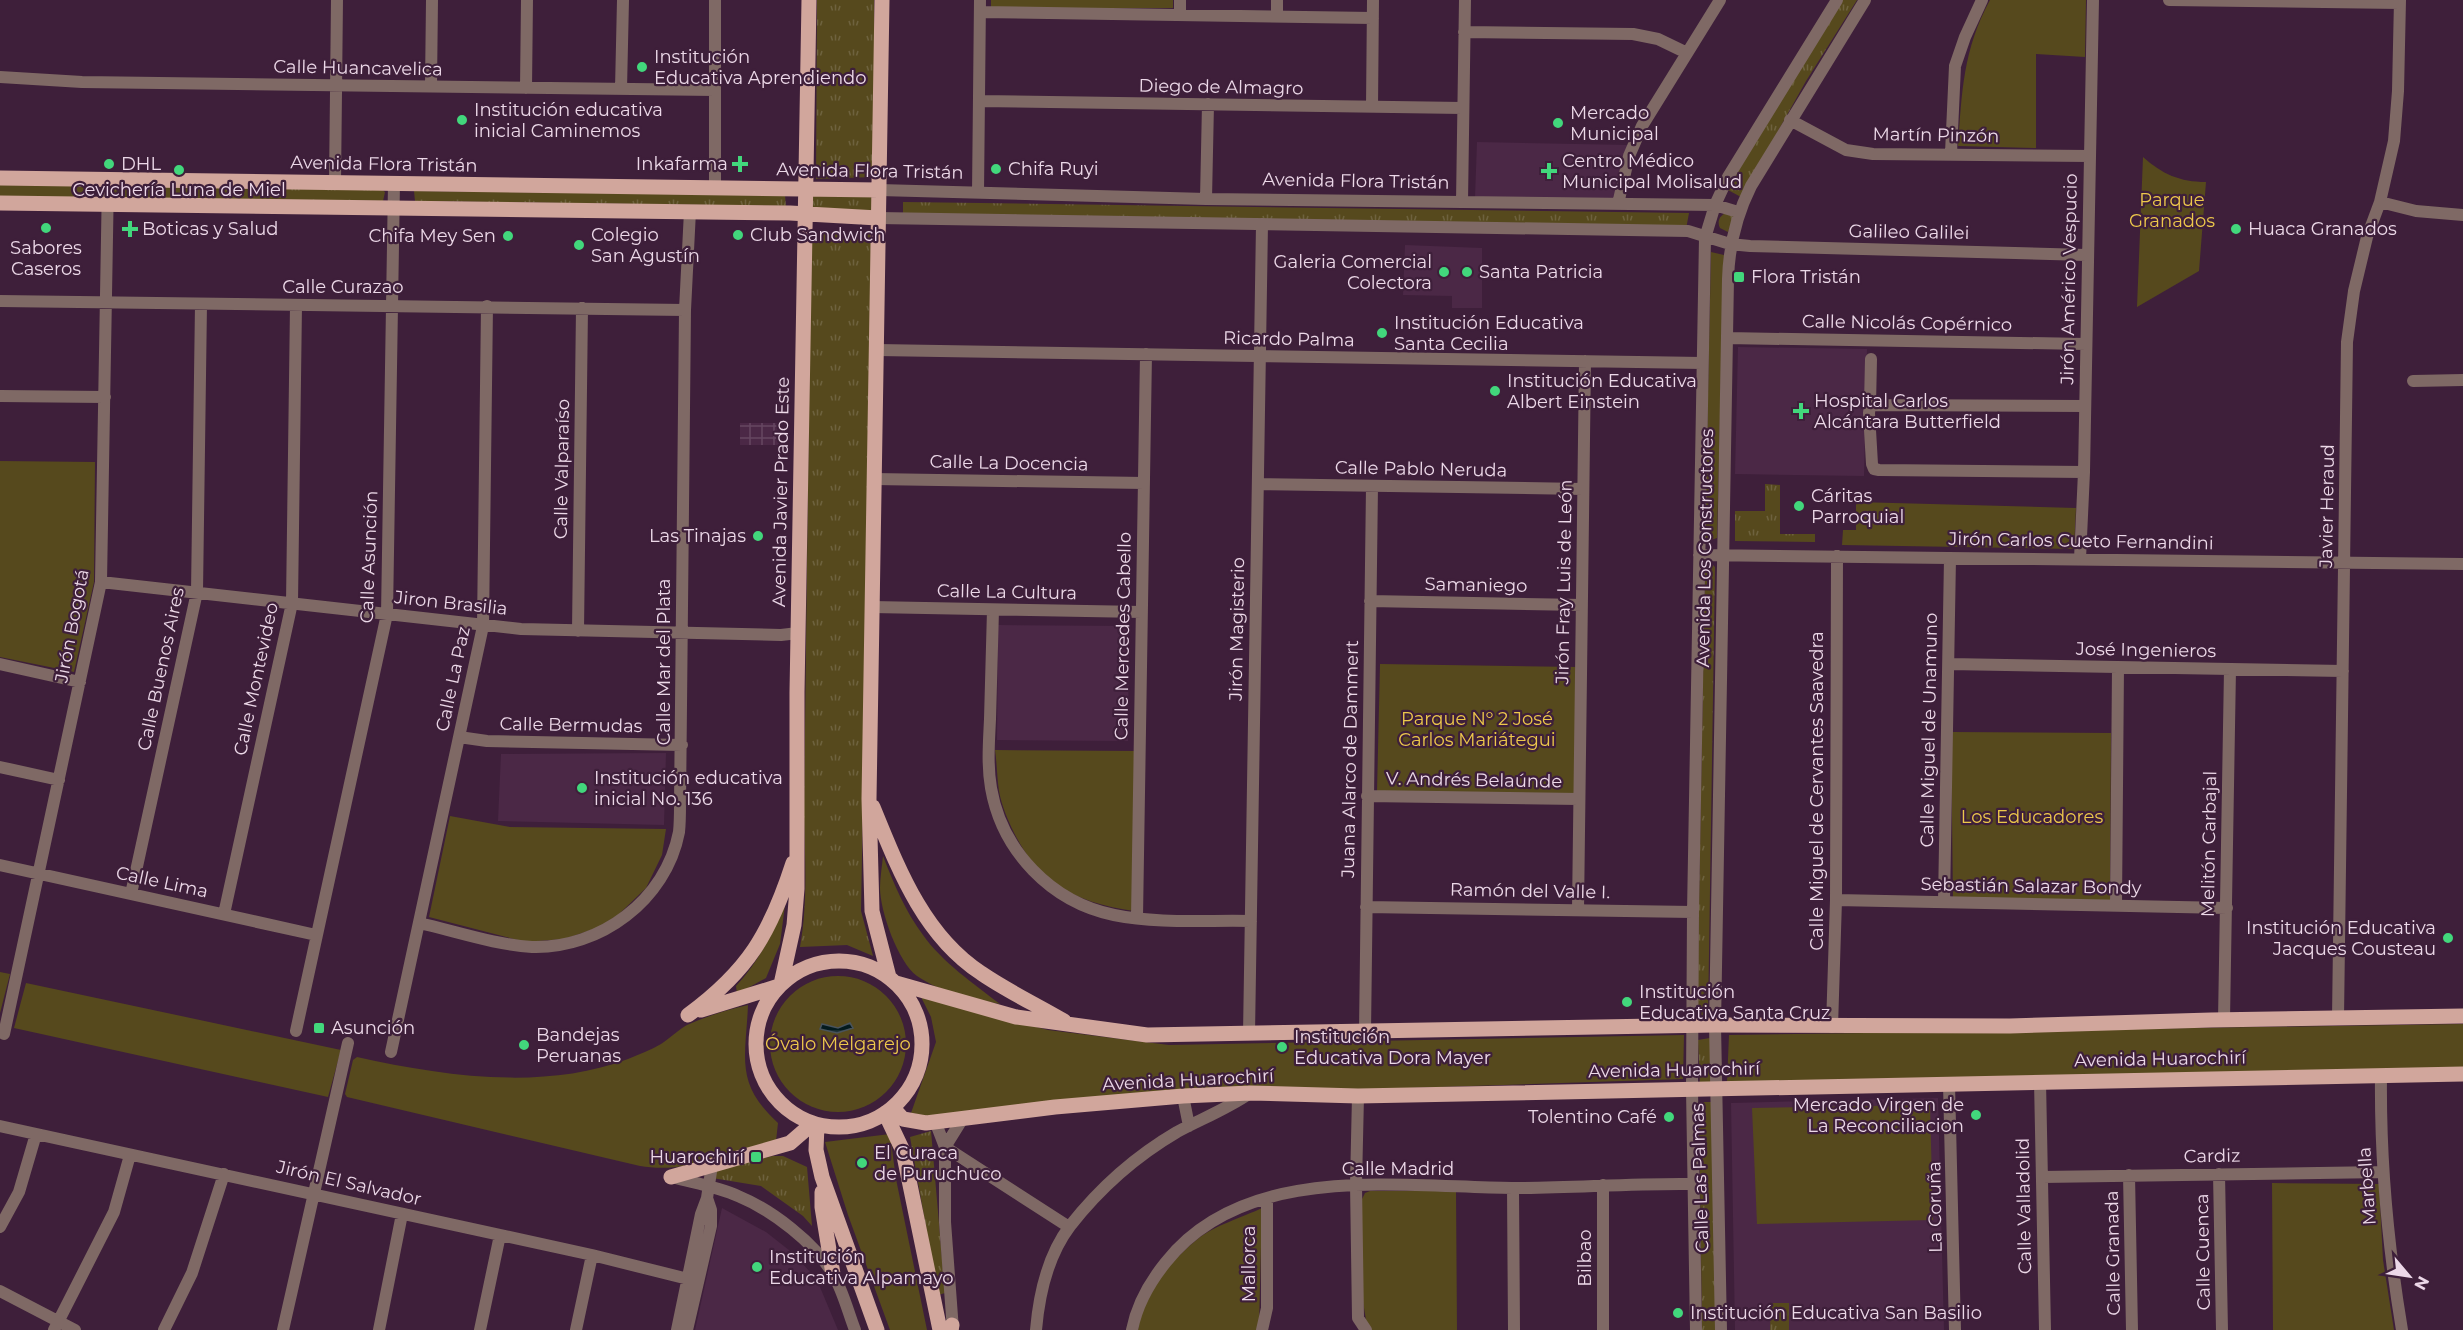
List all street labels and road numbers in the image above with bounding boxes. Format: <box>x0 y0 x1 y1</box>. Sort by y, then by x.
street label: Calle Huancavelica <box>273 56 443 80</box>
street label: Diego de Almagro <box>1138 75 1304 99</box>
street label: Martín Pinzón <box>1872 123 2000 147</box>
street label: Avenida Flora Tristán <box>290 151 478 177</box>
street label: Avenida Flora Tristán <box>776 158 964 184</box>
street label: Avenida Flora Tristán <box>1262 168 1450 194</box>
street label: Jirón Américo Vespucio <box>2056 173 2082 386</box>
street label: Galileo Galilei <box>1848 220 1970 244</box>
street label: Calle Curazao <box>282 276 404 298</box>
street label: Calle Nicolás Copérnico <box>1802 310 2012 336</box>
street label: Ricardo Palma <box>1223 327 1355 351</box>
street label: Avenida Javier Prado Este <box>768 376 794 607</box>
street label: Calle Valparaíso <box>550 399 574 539</box>
street label: Avenida Los Constructores <box>1692 428 1718 668</box>
street label: Javier Heraud <box>2315 444 2339 569</box>
street label: Calle La Docencia <box>929 451 1089 475</box>
street label: Calle Pablo Neruda <box>1335 456 1507 482</box>
street label: Jirón Fray Luis de León <box>1551 479 1577 686</box>
street label: Calle Asunción <box>356 490 382 624</box>
street label: Jirón Carlos Cueto Fernandini <box>1947 528 2214 554</box>
street label: Calle Mercedes Cabello <box>1110 532 1136 740</box>
street label: Jirón Magisterio <box>1225 557 1249 702</box>
street label: Jirón Bogotá <box>50 567 94 686</box>
street label: Samaniego <box>1424 573 1528 597</box>
street label: Calle Mar del Plata <box>653 579 675 745</box>
street label: Calle La Cultura <box>937 580 1077 604</box>
street label: Calle Buenos Aires <box>133 585 189 753</box>
street label: Jiron Brasilia <box>392 586 509 620</box>
street label: Calle Montevideo <box>229 601 283 757</box>
street label: Calle Miguel de Unamuno <box>1916 612 1942 848</box>
street label: Calle La Paz <box>431 624 475 734</box>
street label: Calle Miguel de Cervantes Saavedra <box>1806 631 1828 951</box>
street label: José Ingenieros <box>2075 638 2217 662</box>
street label: Juana Alarco de Dammert <box>1337 640 1363 879</box>
street label: Calle Bermudas <box>499 713 643 737</box>
street label: V. Andrés Belaúnde <box>1386 767 1562 793</box>
street label: Melitón Carbajal <box>2197 771 2221 917</box>
street label: Calle Lima <box>114 862 210 902</box>
street label: Sebastián Salazar Bondy <box>1920 873 2142 899</box>
street label: Ramón del Valle I. <box>1450 879 1610 903</box>
street label: Avenida Huarochirí <box>2074 1046 2247 1071</box>
street label: Avenida Huarochirí <box>1588 1057 1761 1082</box>
street label: Avenida Huarochirí <box>1102 1064 1276 1095</box>
street label: Calle Las Palmas <box>1686 1103 1714 1253</box>
street label: Calle Valladolid <box>2012 1138 2036 1274</box>
street label: Cardiz <box>2184 1145 2240 1167</box>
street label: Marbella <box>2353 1146 2381 1226</box>
street label: Jirón El Salvador <box>274 1155 424 1210</box>
street label: Calle Madrid <box>1342 1158 1454 1180</box>
street label: La Coruña <box>1923 1161 1947 1253</box>
street label: Calle Granada <box>2101 1190 2125 1316</box>
street label: Calle Cuenca <box>2191 1193 2215 1311</box>
street label: Mallorca <box>1238 1226 1260 1302</box>
street label: Bilbao <box>1574 1229 1596 1287</box>

